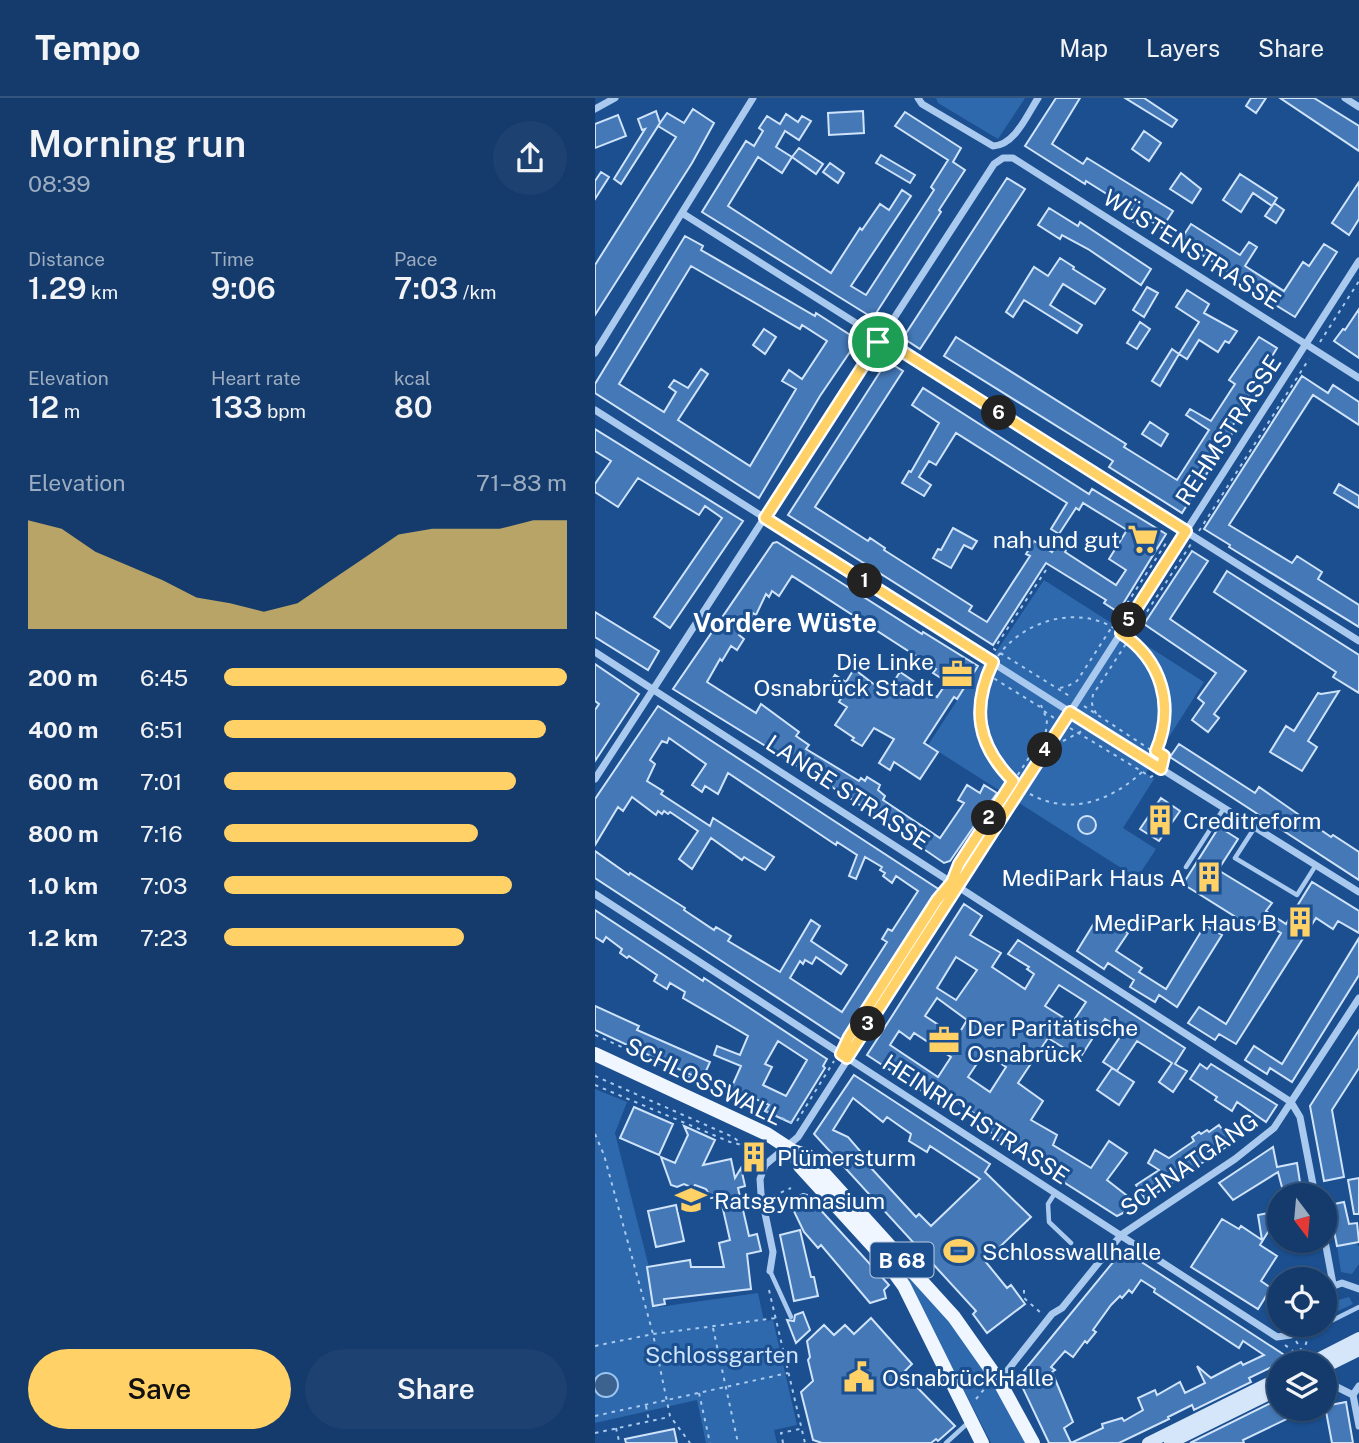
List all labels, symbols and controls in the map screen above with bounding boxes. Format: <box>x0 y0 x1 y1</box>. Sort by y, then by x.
text: Tempo <box>35 29 140 67</box>
text: Map <box>1059 34 1108 62</box>
text: Layers <box>1146 34 1220 62</box>
text: Share <box>1258 34 1324 62</box>
text: Morning run <box>28 121 246 166</box>
button: share <box>493 121 567 195</box>
text: 08:39 <box>28 170 91 197</box>
street label: WÜSTENSTRASSE <box>1098 184 1286 314</box>
text: Distance <box>28 248 105 270</box>
text: Time <box>211 248 254 270</box>
text: Pace <box>394 248 437 270</box>
text: 1.29 <box>28 270 86 306</box>
text: 9:06 <box>211 270 276 306</box>
text: 7:03 <box>394 270 458 306</box>
text: km <box>86 281 118 303</box>
text: /km <box>458 281 497 303</box>
pin <box>848 312 908 372</box>
icon: arrive <box>859 323 897 361</box>
street label: REHMSTRASSE <box>1169 350 1287 510</box>
text: Elevation <box>28 367 109 389</box>
text: Heart rate <box>211 367 301 389</box>
text: kcal <box>394 367 431 389</box>
text: 12 <box>28 389 59 425</box>
text: 133 <box>211 389 262 425</box>
text: 80 <box>394 389 433 425</box>
pin: 6 <box>981 396 1017 430</box>
text: m <box>59 400 80 422</box>
text: bpm <box>262 400 306 422</box>
text: 6 <box>992 401 1005 423</box>
text: Elevation <box>28 469 126 496</box>
text: 71–83 m <box>476 469 567 496</box>
supermarket icon: nah und gut <box>1126 522 1160 556</box>
place label: nah und gut <box>993 526 1120 553</box>
pin: 1 <box>847 564 883 598</box>
text: 1 <box>860 569 869 591</box>
pin: 5 <box>1111 602 1147 638</box>
district label: Vordere Wüste <box>693 607 877 638</box>
text: 5 <box>1122 608 1135 630</box>
place label: Die Linke Osnabrück Stadt <box>754 648 934 701</box>
office icon: Die Linke Osnabrück Stadt <box>940 657 974 691</box>
text: 200 m <box>28 664 98 691</box>
text: 6:45 <box>140 664 188 691</box>
text: 400 m <box>28 716 98 743</box>
text: 6:51 <box>140 716 184 743</box>
street label: LANGE STRASSE <box>761 729 935 855</box>
pin: 4 <box>1028 732 1063 768</box>
text: 4 <box>1038 738 1051 760</box>
text: 600 m <box>28 768 98 795</box>
text: 7:01 <box>140 768 182 795</box>
pin: 2 <box>971 800 1007 836</box>
building icon: Creditreform <box>1143 803 1177 837</box>
text: 2 <box>982 806 995 828</box>
place label: Creditreform <box>1183 807 1321 834</box>
text: 800 m <box>28 820 99 847</box>
text: 7:16 <box>140 820 183 847</box>
building icon: MediPark Haus A <box>1192 860 1226 894</box>
place label: MediPark Haus A <box>1001 864 1186 891</box>
text: 1.0 km <box>28 872 98 899</box>
text: 7:03 <box>140 872 187 899</box>
building icon: MediPark Haus B <box>1283 905 1317 939</box>
place label: MediPark Haus B <box>1093 909 1277 936</box>
text: 1.2 km <box>28 924 98 951</box>
text: 7:23 <box>140 924 188 951</box>
pin: 3 <box>851 1006 885 1042</box>
text: 3 <box>861 1012 874 1034</box>
place label: Der Paritätische Osnabrück <box>967 1014 1138 1067</box>
office icon: Der Paritätische Osnabrück <box>927 1023 961 1057</box>
street label: SCHLOSSWALL <box>621 1031 787 1131</box>
street label: HEINRICHSTRASSE <box>878 1049 1074 1189</box>
street label: SCHNATGANG <box>1115 1107 1263 1221</box>
building icon: Plümersturm <box>737 1140 771 1174</box>
place label: Plümersturm <box>777 1144 916 1171</box>
school or university icon: Ratsgymnasium <box>674 1183 708 1217</box>
north arrow <box>1267 1183 1337 1253</box>
map controls <box>1267 1183 1337 1421</box>
place label: Ratsgymnasium <box>714 1187 885 1214</box>
sports icon: Schlosswallhalle <box>942 1234 976 1268</box>
place label: Schlosswallhalle <box>982 1238 1161 1265</box>
road number: B 68 <box>871 1242 933 1278</box>
button: locate <box>1267 1267 1337 1337</box>
park label: Schlossgarten <box>645 1341 799 1368</box>
button: Save <box>28 1349 291 1429</box>
button: Share <box>305 1349 567 1429</box>
button: layers <box>1267 1351 1337 1421</box>
public building icon: OsnabrückHalle <box>842 1360 876 1394</box>
place label: OsnabrückHalle <box>882 1364 1054 1391</box>

